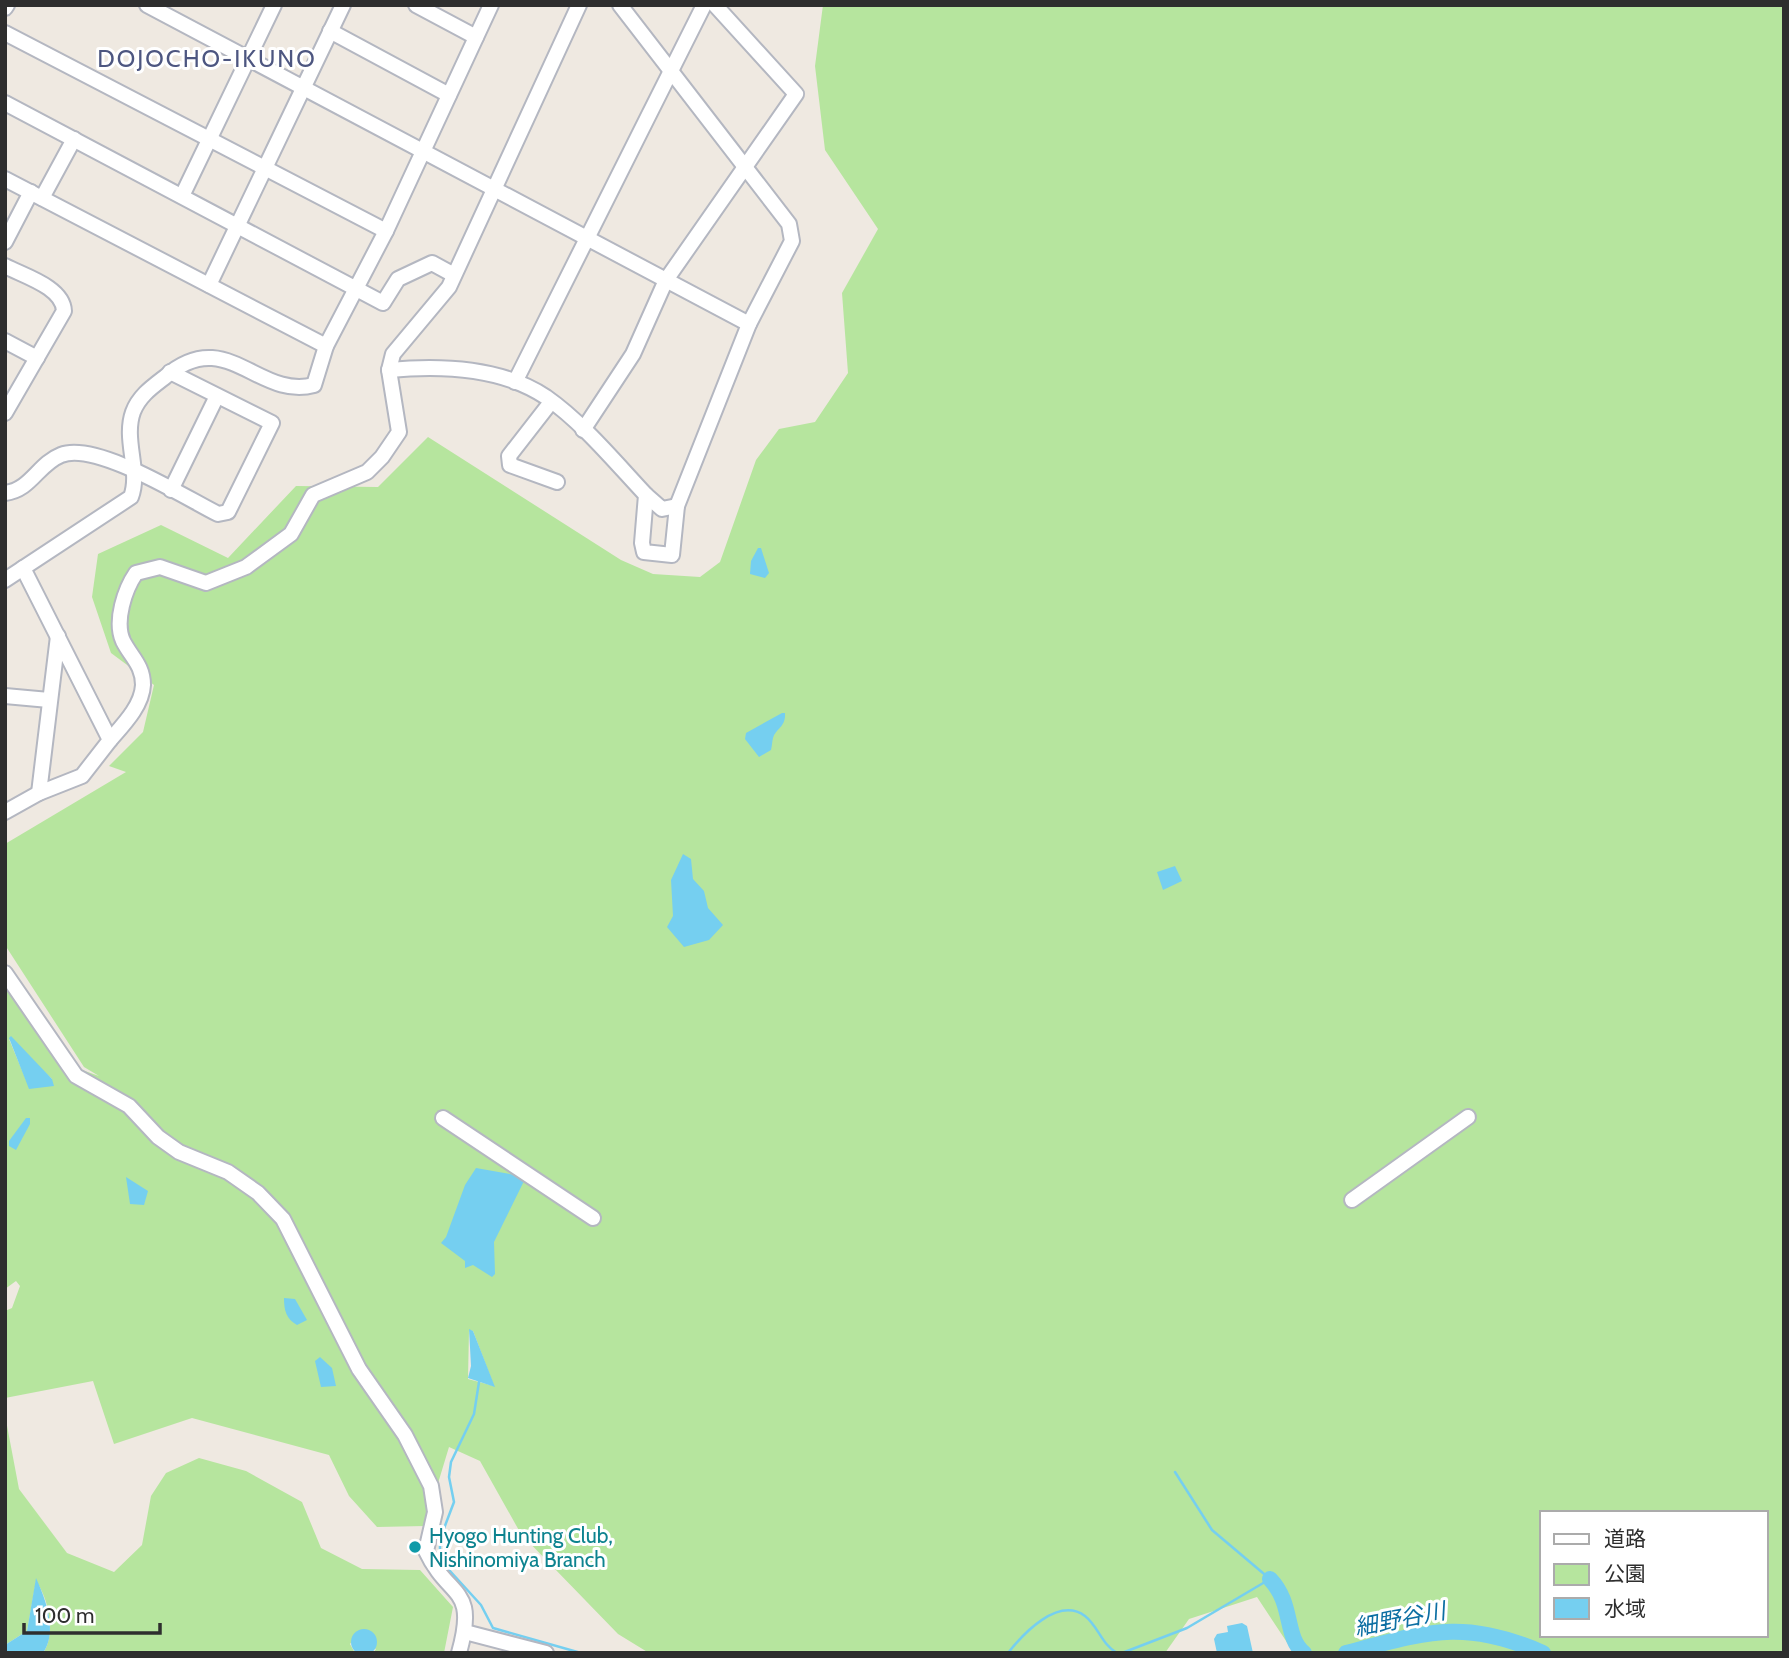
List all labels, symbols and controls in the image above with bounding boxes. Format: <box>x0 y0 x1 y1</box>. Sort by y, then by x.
district label: DOJOCHO-IKUNO <box>97 44 317 73</box>
legend <box>1540 1511 1768 1637</box>
place label: Hyogo Hunting Club, Nishinomiya Branch <box>429 1523 613 1572</box>
text: 道路 <box>1604 1526 1646 1551</box>
marker: Hyogo Hunting Club, Nishinomiya Branch <box>407 1539 423 1555</box>
text: 公園 <box>1604 1561 1646 1586</box>
scale bar <box>24 1592 161 1636</box>
water label: 細野谷川 <box>1352 1596 1451 1642</box>
text: 水域 <box>1604 1596 1646 1621</box>
text: 100 m <box>35 1603 94 1628</box>

